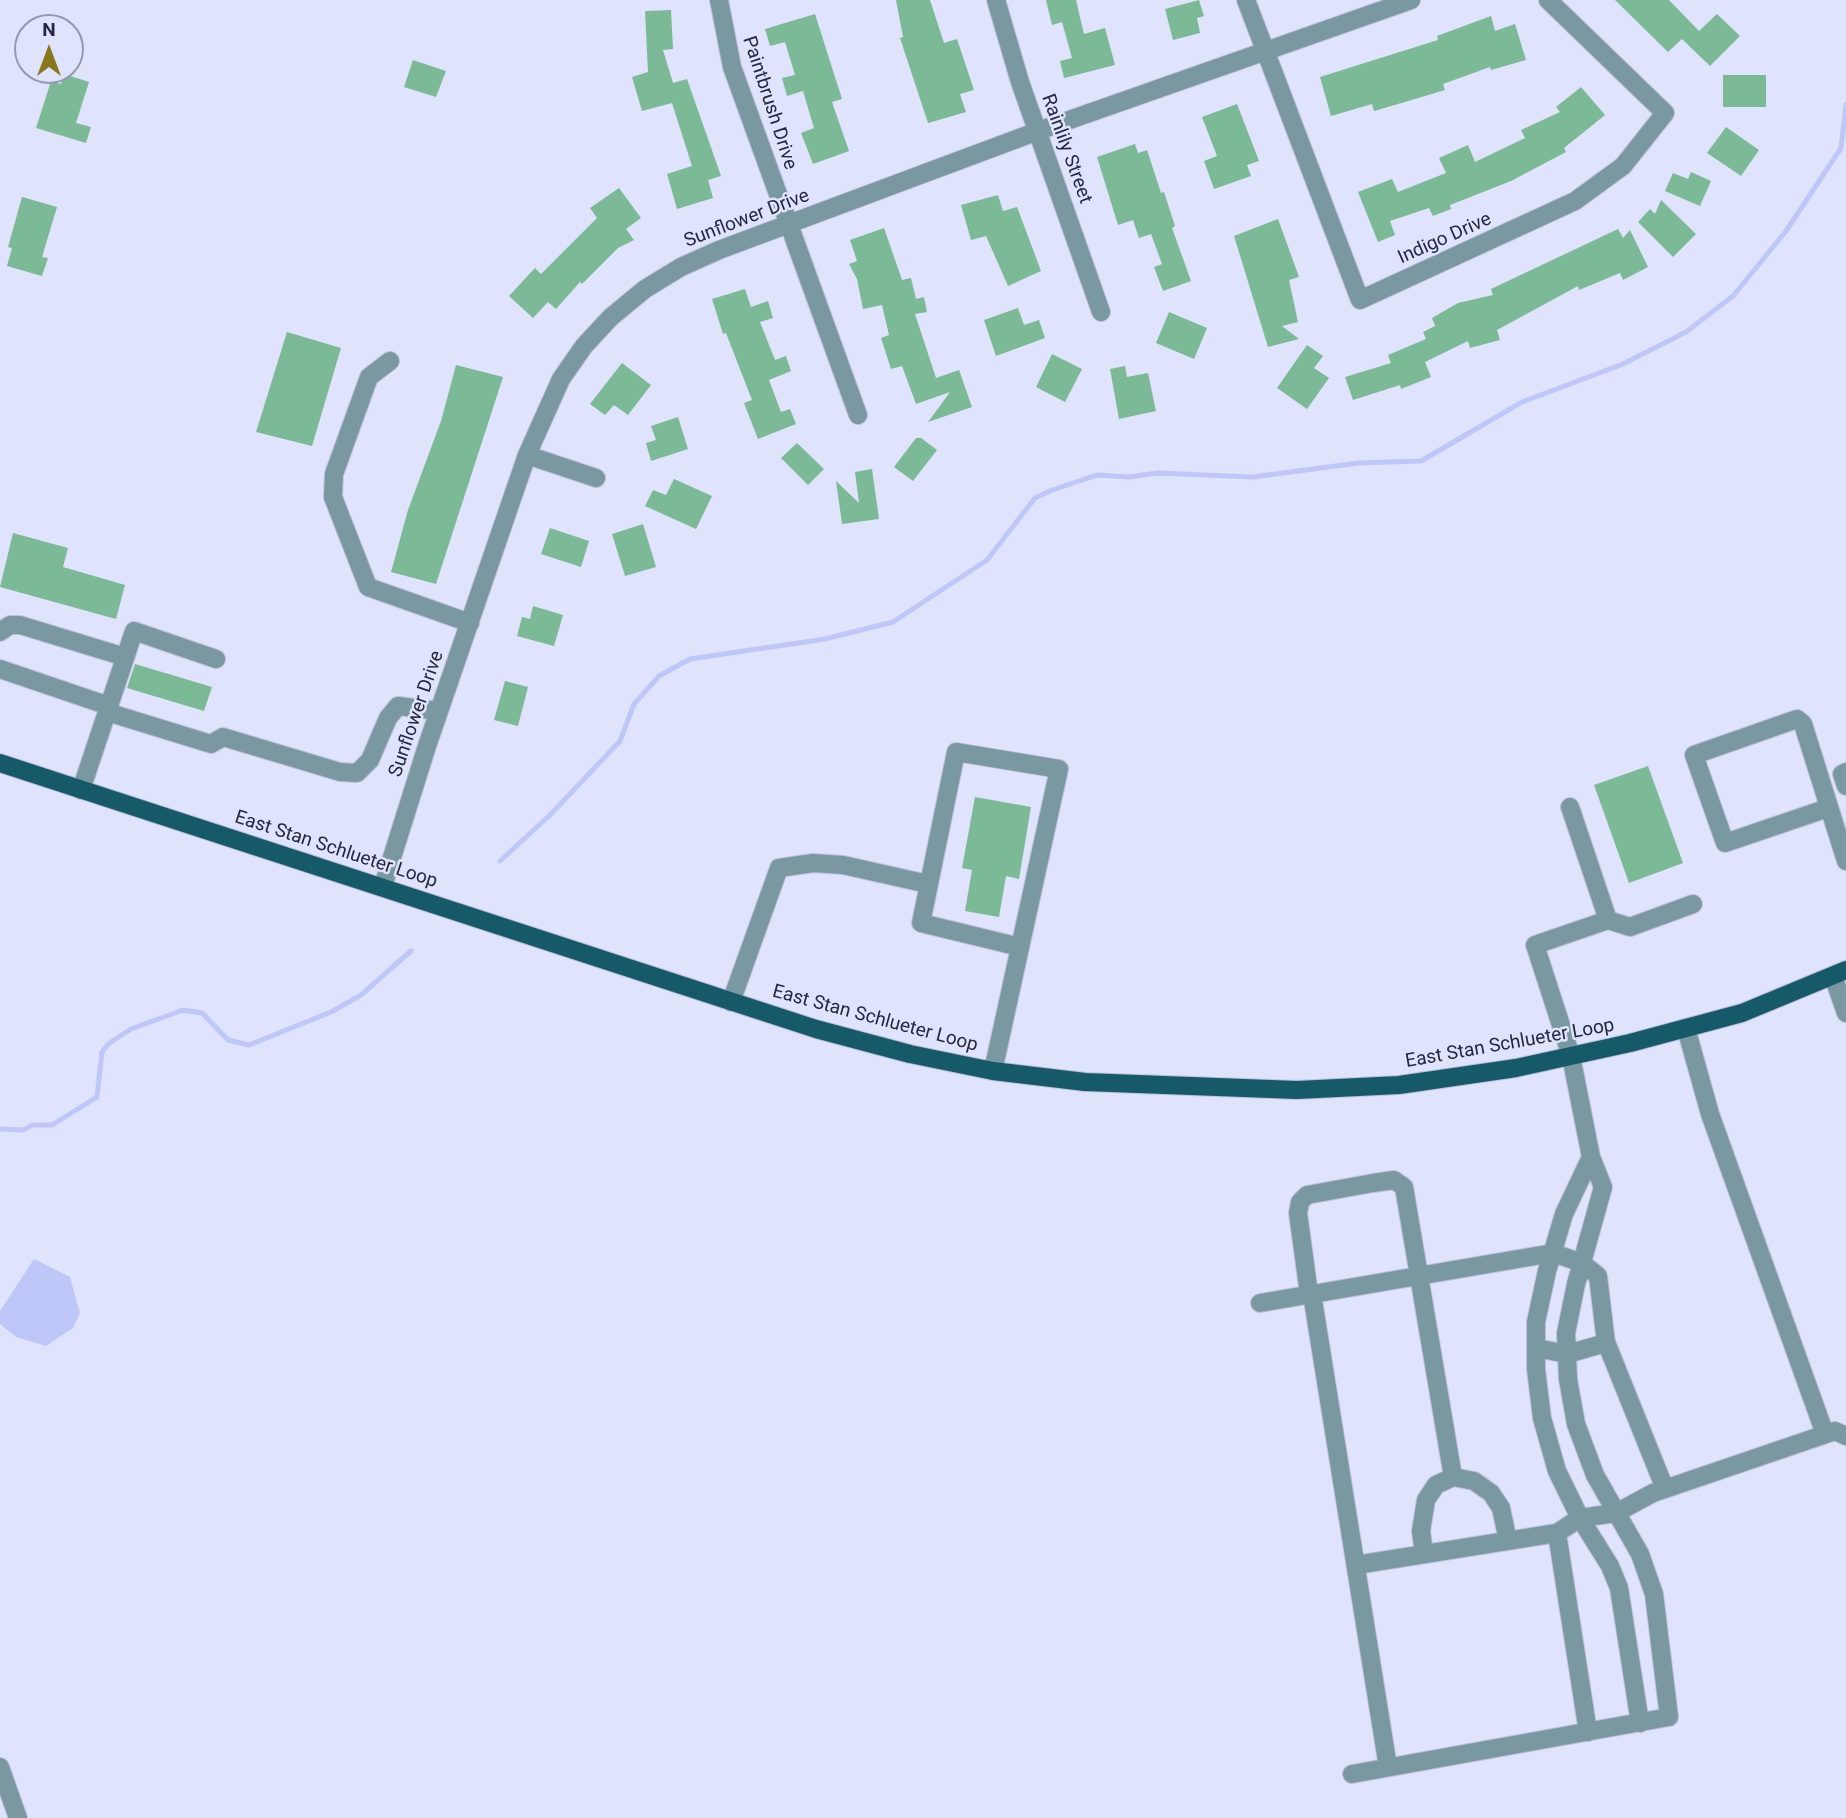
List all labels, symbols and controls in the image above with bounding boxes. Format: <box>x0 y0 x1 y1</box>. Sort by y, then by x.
north arrow <box>14 14 84 84</box>
text: N <box>42 18 56 41</box>
street label: Paintbrush Drive <box>737 33 801 173</box>
street label: Rainlily Street <box>1036 91 1096 207</box>
street label: Sunflower Drive <box>681 185 813 253</box>
street label: Indigo Drive <box>1395 208 1495 270</box>
street label: Sunflower Drive <box>385 648 449 780</box>
street label: East Stan Schlueter Loop <box>232 806 440 894</box>
street label: East Stan Schlueter Loop <box>770 981 980 1057</box>
street label: East Stan Schlueter Loop <box>1404 1014 1616 1074</box>

